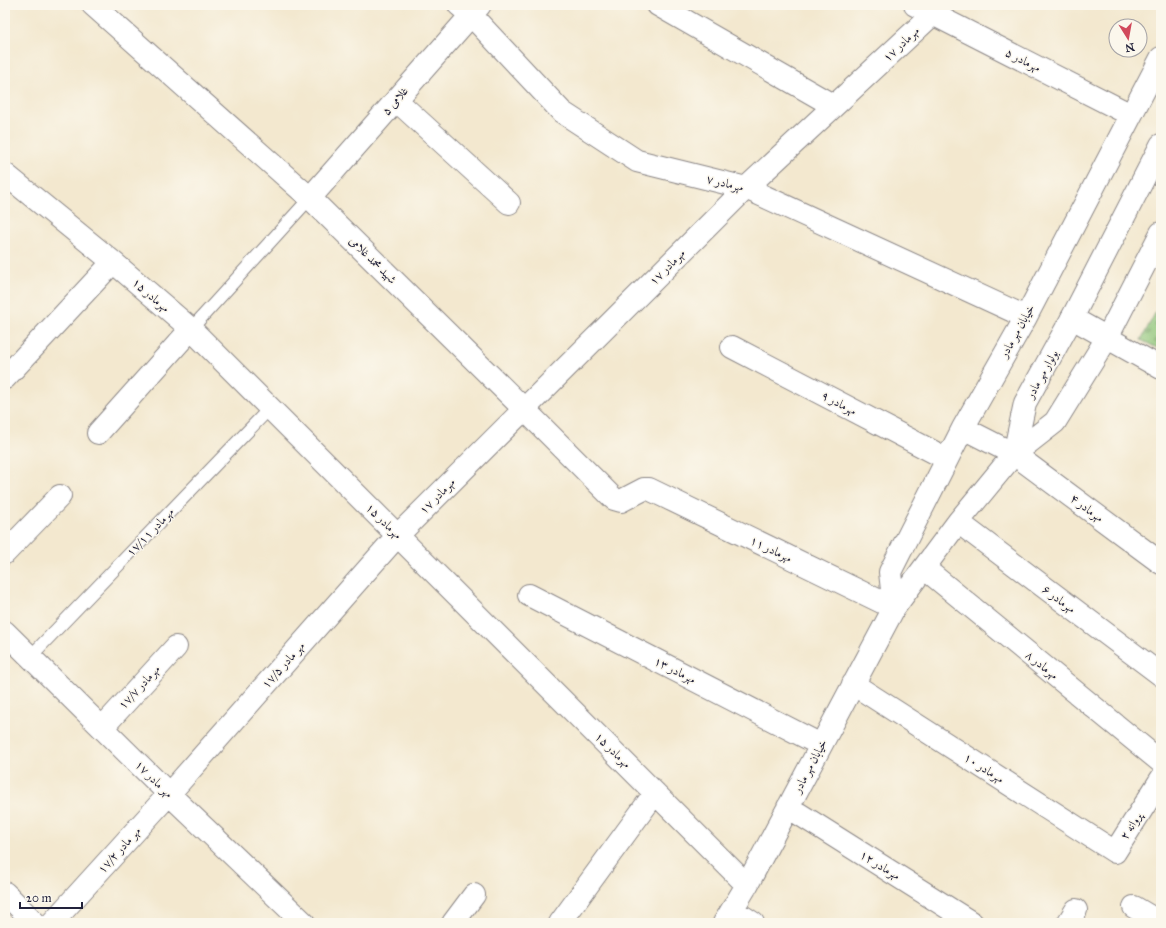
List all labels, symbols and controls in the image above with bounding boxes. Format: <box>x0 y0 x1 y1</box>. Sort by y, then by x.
north arrow <box>1108 18 1148 58</box>
street label: مهرمادر ۱۷ <box>880 23 923 65</box>
text: N <box>1123 40 1136 55</box>
street label: مهرمادر ۵ <box>1003 45 1043 76</box>
street label: غلامی ۵ <box>379 84 411 118</box>
street label: مهرمادر ۷ <box>705 172 745 195</box>
street label: شهید محمد غلامی <box>346 233 400 287</box>
street label: مهرمادر ۱۷ <box>646 246 689 288</box>
street label: مهرمادر ۱۵ <box>129 275 173 316</box>
street label: خیابان مهر مادر <box>996 302 1038 361</box>
street label: بولوار مهر مادر <box>1022 347 1062 402</box>
street label: مهرمادر ۹ <box>819 388 859 419</box>
street label: مهرمادر ۱۷ <box>416 475 459 517</box>
street label: مهرمادر ۴ <box>1067 491 1107 526</box>
street label: مهرمادر ۱۵ <box>363 500 405 543</box>
street label: مهرمادر ۱۷/۱۱ <box>123 505 178 560</box>
street label: مهرمادر ۱۱ <box>747 533 795 566</box>
street label: مهرمادر ۶ <box>1039 582 1079 617</box>
street label: مهر مادر ۱۷/۵ <box>259 639 308 692</box>
street label: مهرمادر ۸ <box>1022 648 1061 683</box>
street label: مهرمادر ۱۳ <box>651 654 698 687</box>
street label: مهرمادر ۱۷/۷ <box>115 662 164 713</box>
street label: مهرمادر ۱۵ <box>592 729 634 772</box>
street label: خیابان مهر مادر <box>790 737 831 797</box>
street label: مهرمادر ۱۰ <box>961 750 1007 787</box>
street label: مهر مادر ۱۷ <box>132 757 176 802</box>
street label: پروانه ۲ <box>1117 808 1147 843</box>
street label: مهر مادر ۱۷/۲ <box>95 824 144 877</box>
street label: مهرمادر ۱۲ <box>857 847 903 884</box>
scale bar <box>20 884 82 910</box>
text: 20 m <box>26 891 52 905</box>

